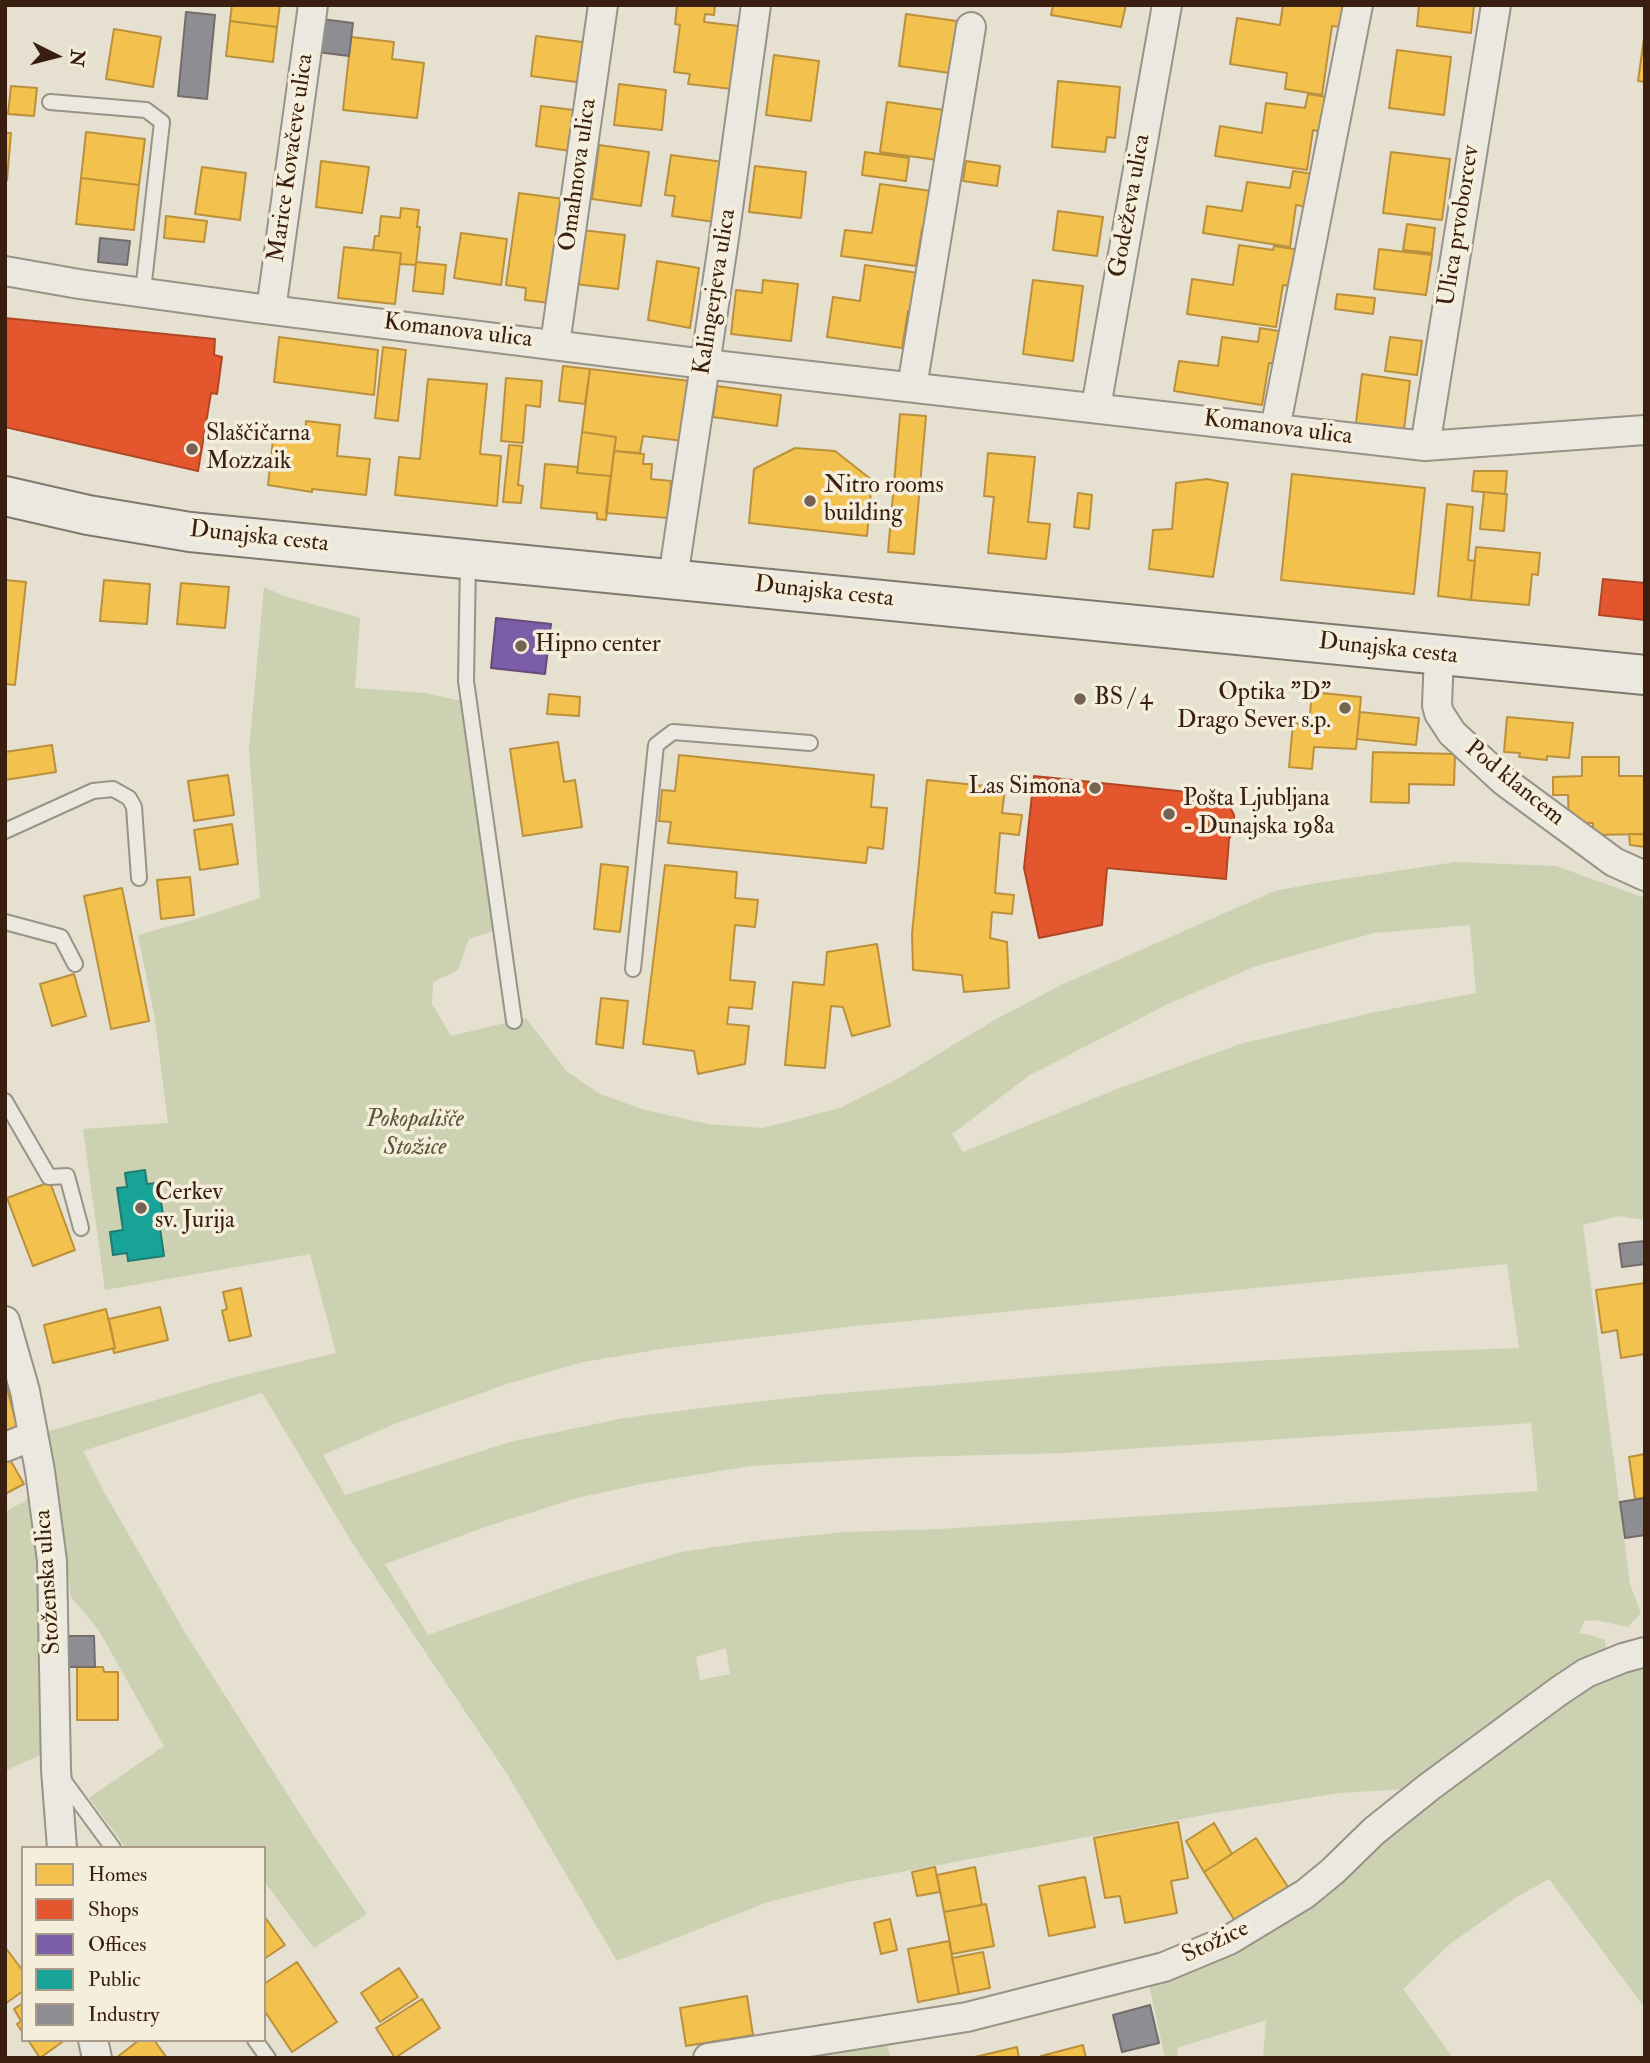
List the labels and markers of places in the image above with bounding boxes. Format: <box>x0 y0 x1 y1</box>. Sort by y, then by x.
place label: Slaščičarna Mozzaik <box>206 421 310 477</box>
marker: Slaščičarna Mozzaik <box>184 441 200 457</box>
place label: Nitro rooms building <box>824 473 944 529</box>
marker: Nitro rooms building <box>802 493 818 509</box>
place label: Hipno center <box>535 632 661 660</box>
marker: Hipno center <box>513 638 529 654</box>
place label: Optika "D" Drago Sever s.p. <box>1177 680 1331 736</box>
place label: BS / 4 <box>1094 685 1152 713</box>
marker: BS / 4 <box>1072 691 1088 707</box>
marker: Optika "D" Drago Sever s.p. <box>1337 700 1353 716</box>
place label: Las Simona <box>968 774 1081 802</box>
marker: Las Simona <box>1087 780 1103 796</box>
place label: Pošta Ljubljana - Dunajska 198a <box>1183 786 1334 842</box>
marker: Pošta Ljubljana - Dunajska 198a <box>1161 806 1177 822</box>
place label: Cerkev sv. Jurija <box>155 1180 235 1236</box>
marker: Cerkev sv. Jurija <box>133 1200 149 1216</box>

